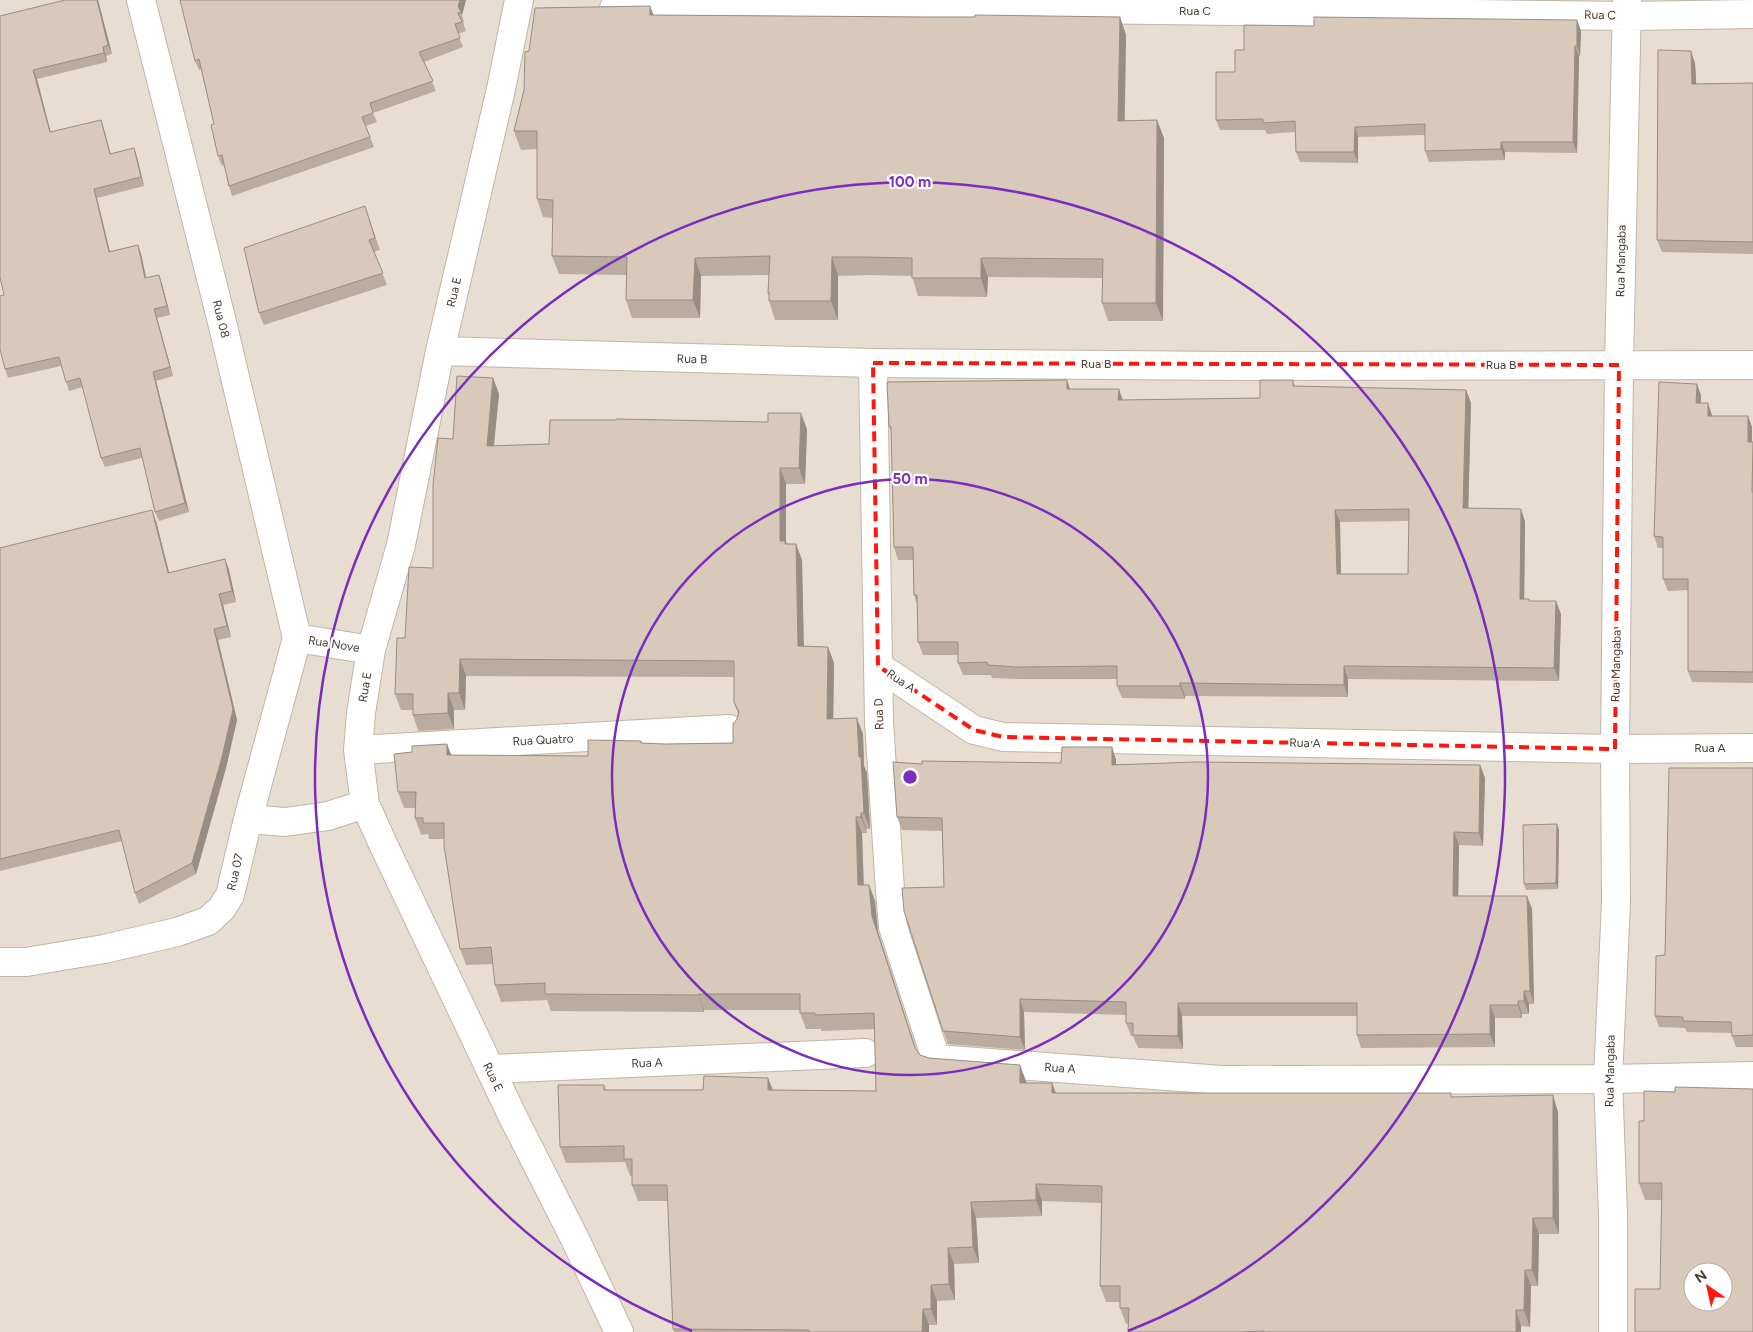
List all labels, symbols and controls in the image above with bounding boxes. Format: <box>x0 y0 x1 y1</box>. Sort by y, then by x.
street label: Rua C <box>1179 4 1211 18</box>
street label: Rua C <box>1584 8 1616 22</box>
text: 100 m <box>889 173 931 191</box>
street label: Rua Mangaba <box>1613 225 1629 297</box>
street label: Rua E <box>444 276 464 308</box>
street label: Rua 08 <box>210 299 232 339</box>
street label: Rua B <box>677 352 707 366</box>
street label: Rua B <box>1081 357 1111 371</box>
street label: Rua B <box>1486 358 1516 372</box>
text: 50 m <box>892 470 928 488</box>
street label: Rua Mangaba <box>1608 630 1624 702</box>
street label: Rua Nove <box>307 633 361 655</box>
street label: Rua A <box>884 666 918 696</box>
street label: Rua E <box>356 671 374 703</box>
street label: Rua D <box>871 698 887 730</box>
street label: Rua Quatro <box>512 731 574 749</box>
street label: Rua A <box>1289 736 1321 750</box>
street label: Rua A <box>1694 741 1726 755</box>
centre of rings <box>901 768 919 786</box>
street label: Rua 07 <box>224 852 246 892</box>
street label: Rua Mangaba <box>1602 1035 1618 1107</box>
street label: Rua A <box>631 1055 663 1071</box>
street label: Rua E <box>480 1060 506 1094</box>
street label: Rua A <box>1044 1060 1076 1076</box>
north arrow <box>1683 1262 1733 1312</box>
text: N <box>1692 1267 1710 1287</box>

